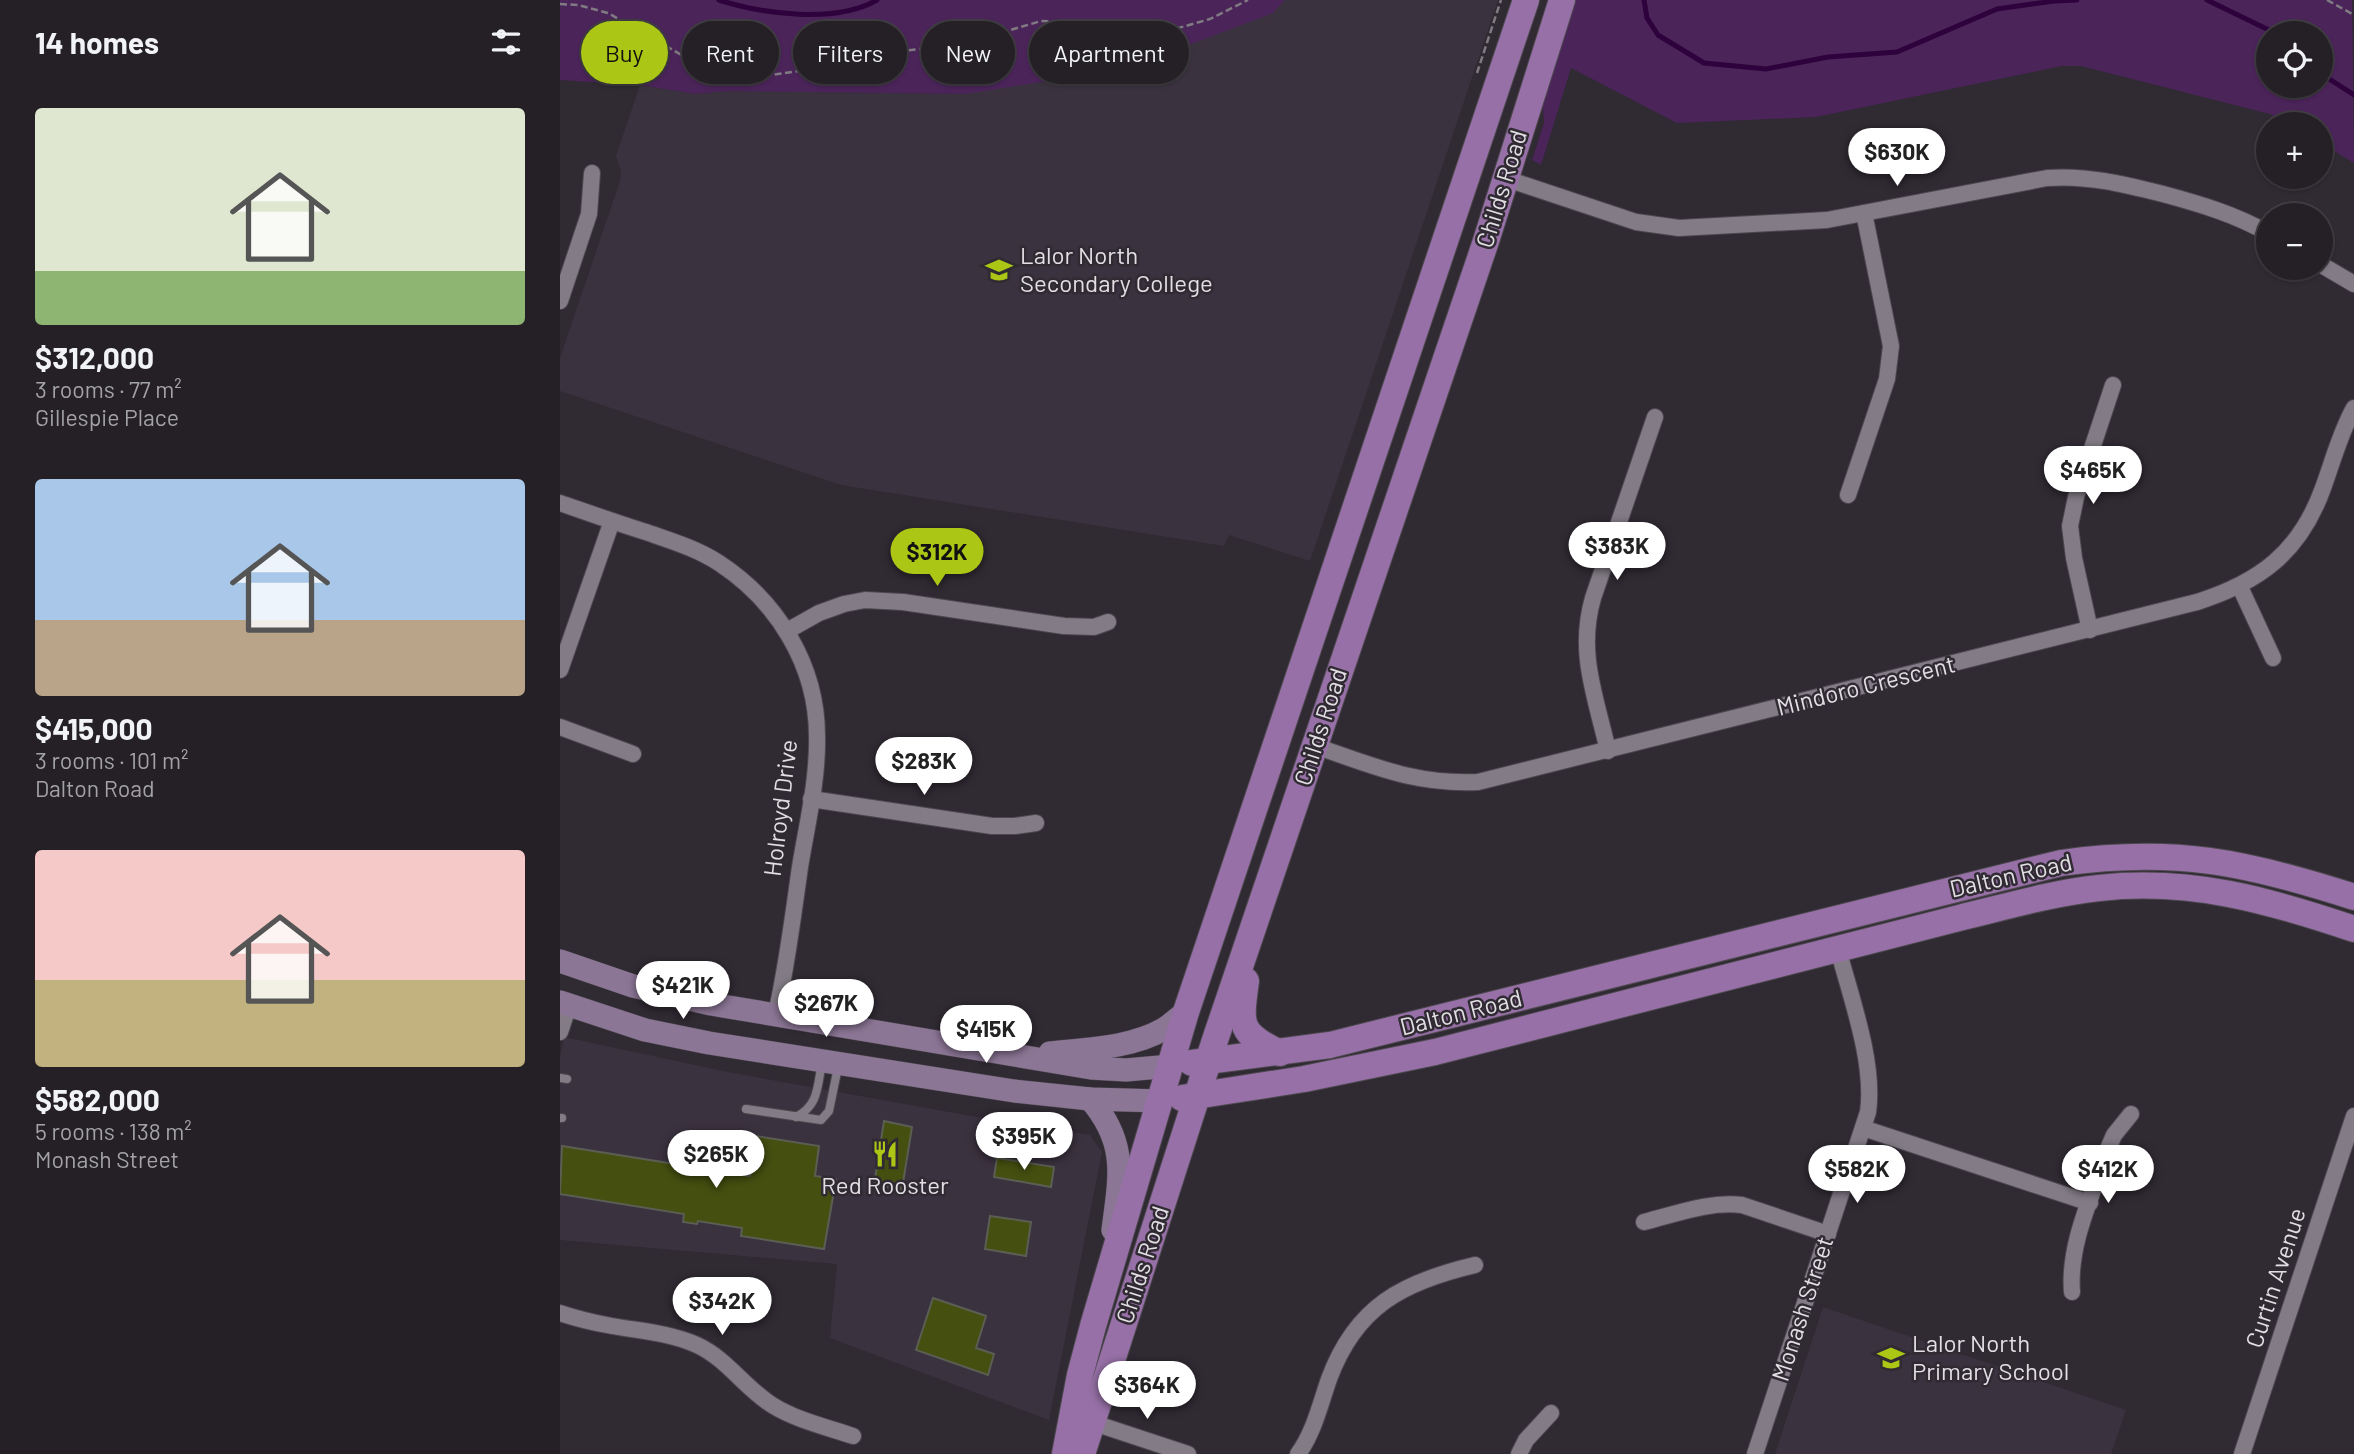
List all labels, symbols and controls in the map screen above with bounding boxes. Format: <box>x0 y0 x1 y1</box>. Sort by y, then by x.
chip: Buy <box>581 21 668 84</box>
chip: Rent <box>682 21 779 84</box>
chip: Filters <box>793 21 907 84</box>
chip: New <box>921 21 1015 84</box>
chip: Apartment <box>1029 21 1189 84</box>
map controls <box>2256 21 2333 280</box>
button: locate <box>2256 21 2333 98</box>
icon: filters <box>487 23 525 61</box>
text: 14 homes <box>35 24 159 60</box>
button: + <box>2256 112 2333 189</box>
street label: Childs Road <box>1469 126 1532 251</box>
pin: $630K <box>1848 128 1946 188</box>
text: $630K <box>1864 137 1930 165</box>
icon: home <box>217 154 343 280</box>
button: − <box>2256 203 2333 280</box>
place label: Lalor North Secondary College <box>1020 240 1213 297</box>
school or university icon: Lalor North Secondary College <box>984 255 1014 285</box>
text: $312,000 <box>35 339 154 375</box>
text: 3 rooms · 77 m² <box>35 375 182 403</box>
text: Gillespie Place <box>35 403 179 431</box>
pin: $465K <box>2044 447 2142 506</box>
text: $465K <box>2060 455 2126 483</box>
pin: $383K <box>1568 522 1666 582</box>
icon: home <box>217 525 343 651</box>
pin: $312K <box>888 528 986 588</box>
text: $383K <box>1585 531 1649 559</box>
text: $312K <box>907 537 967 565</box>
street label: Mindoro Crescent <box>1773 648 1958 721</box>
street label: Childs Road <box>1287 664 1352 789</box>
text: $415,000 <box>35 710 153 746</box>
street label: Holroyd Drive <box>757 738 802 878</box>
pin: $283K <box>875 738 973 797</box>
text: 3 rooms · 101 m² <box>35 746 188 774</box>
text: $283K <box>891 746 957 774</box>
text: Dalton Road <box>35 774 155 802</box>
street label: Dalton Road <box>1947 846 2075 903</box>
icon: home <box>217 896 343 1022</box>
pin: $421K <box>634 962 732 1021</box>
text: $421K <box>652 970 714 998</box>
pin: $267K <box>777 979 875 1039</box>
street label: Dalton Road <box>1397 982 1525 1041</box>
text: $267K <box>794 988 858 1016</box>
pin: $415K <box>937 1006 1035 1065</box>
text: $415K <box>956 1014 1016 1042</box>
text: $582,000 <box>35 1081 160 1117</box>
pin: $395K <box>975 1112 1073 1172</box>
text: 5 rooms · 138 m² <box>35 1117 192 1145</box>
text: $395K <box>992 1121 1056 1149</box>
pin: $265K <box>667 1130 765 1190</box>
text: $265K <box>683 1139 749 1167</box>
restaurant icon: Red Rooster <box>870 1139 900 1169</box>
text: Monash Street <box>35 1145 179 1173</box>
pin: $582K <box>1808 1146 1906 1205</box>
pin: $412K <box>2059 1146 2157 1205</box>
text: $582K <box>1824 1154 1890 1182</box>
text: $412K <box>2078 1154 2138 1182</box>
place label: Red Rooster <box>821 1170 949 1199</box>
street label: Childs Road <box>1109 1202 1174 1327</box>
street label: Curtin Avenue <box>2238 1204 2311 1351</box>
street label: Monash Street <box>1765 1233 1839 1384</box>
pin: $342K <box>673 1278 771 1337</box>
text: $342K <box>689 1286 755 1314</box>
place label: Lalor North Primary School <box>1912 1328 2069 1385</box>
school or university icon: Lalor North Primary School <box>1876 1343 1906 1373</box>
pin: $364K <box>1098 1362 1196 1421</box>
text: $364K <box>1114 1370 1180 1398</box>

